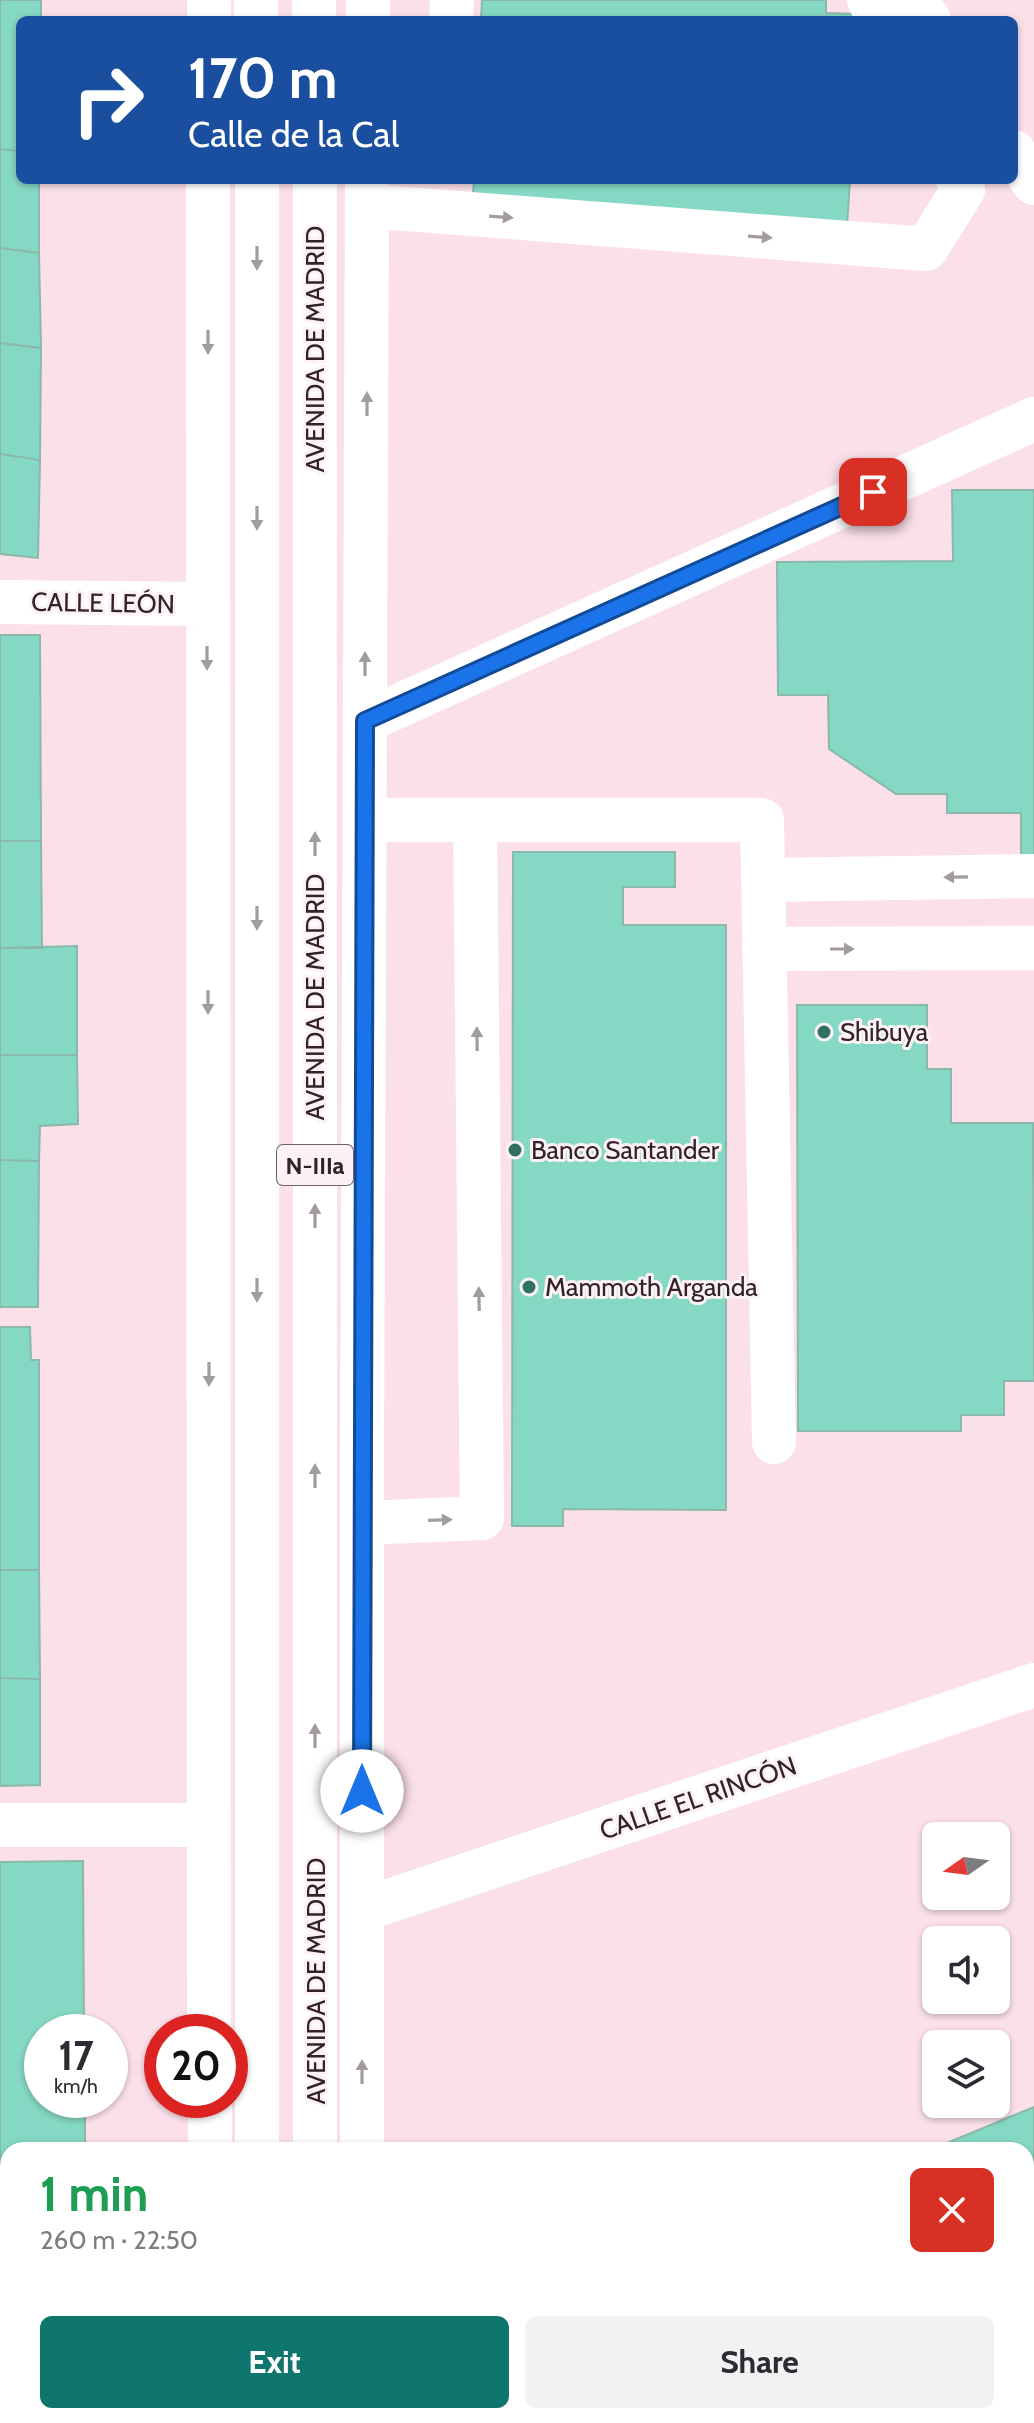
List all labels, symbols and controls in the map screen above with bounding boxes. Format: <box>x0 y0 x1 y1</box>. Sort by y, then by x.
text: 170 m <box>188 44 338 112</box>
icon: right <box>56 48 160 152</box>
text: Calle de la Cal <box>188 112 399 156</box>
one-way arrow <box>489 211 514 224</box>
street label: AVENIDA DE MADRID <box>299 226 331 472</box>
one-way arrow <box>748 231 773 244</box>
one-way arrow <box>251 246 263 271</box>
one-way arrow <box>202 330 214 355</box>
one-way arrow <box>361 391 373 416</box>
pin <box>839 458 907 526</box>
icon: arrive <box>851 470 895 514</box>
one-way arrow <box>251 506 263 531</box>
street label: CALLE LEÓN <box>31 586 175 620</box>
one-way arrow <box>201 646 213 671</box>
one-way arrow <box>359 651 371 676</box>
one-way arrow <box>309 831 321 856</box>
one-way arrow <box>943 871 968 883</box>
street label: AVENIDA DE MADRID <box>299 874 331 1120</box>
one-way arrow <box>251 906 263 931</box>
one-way arrow <box>830 943 855 955</box>
one-way arrow <box>202 990 214 1015</box>
place label: Shibuya <box>840 1016 929 1048</box>
marker: Shibuya <box>815 1023 833 1041</box>
one-way arrow <box>471 1026 483 1051</box>
place label: Banco Santander <box>531 1134 720 1166</box>
marker: Banco Santander <box>506 1141 524 1159</box>
road number: N-IIIa <box>277 1145 353 1185</box>
one-way arrow <box>309 1203 321 1228</box>
place label: Mammoth Arganda <box>545 1271 758 1303</box>
one-way arrow <box>251 1278 263 1303</box>
marker: Mammoth Arganda <box>520 1278 538 1296</box>
one-way arrow <box>473 1286 486 1311</box>
one-way arrow <box>203 1362 215 1387</box>
one-way arrow <box>309 1463 321 1488</box>
one-way arrow <box>428 1513 453 1526</box>
one-way arrow <box>309 1723 321 1748</box>
position arrow <box>320 1749 404 1833</box>
street label: CALLE EL RINCÓN <box>595 1749 801 1847</box>
north arrow <box>922 1822 1010 1910</box>
map controls <box>922 1822 1010 2118</box>
street label: AVENIDA DE MADRID <box>300 1858 332 2104</box>
button: sound <box>922 1926 1010 2014</box>
speed limit sign: 20 <box>144 2014 248 2118</box>
button: layers <box>922 2030 1010 2118</box>
text: 17 <box>58 2031 94 2080</box>
one-way arrow <box>356 2059 368 2084</box>
text: km/h <box>54 2074 98 2098</box>
text: 1 min <box>40 2165 148 2223</box>
button: close <box>910 2168 994 2252</box>
text: 260 m · 22:50 <box>40 2224 198 2256</box>
button: Exit <box>40 2316 509 2408</box>
button: Share <box>525 2316 994 2408</box>

